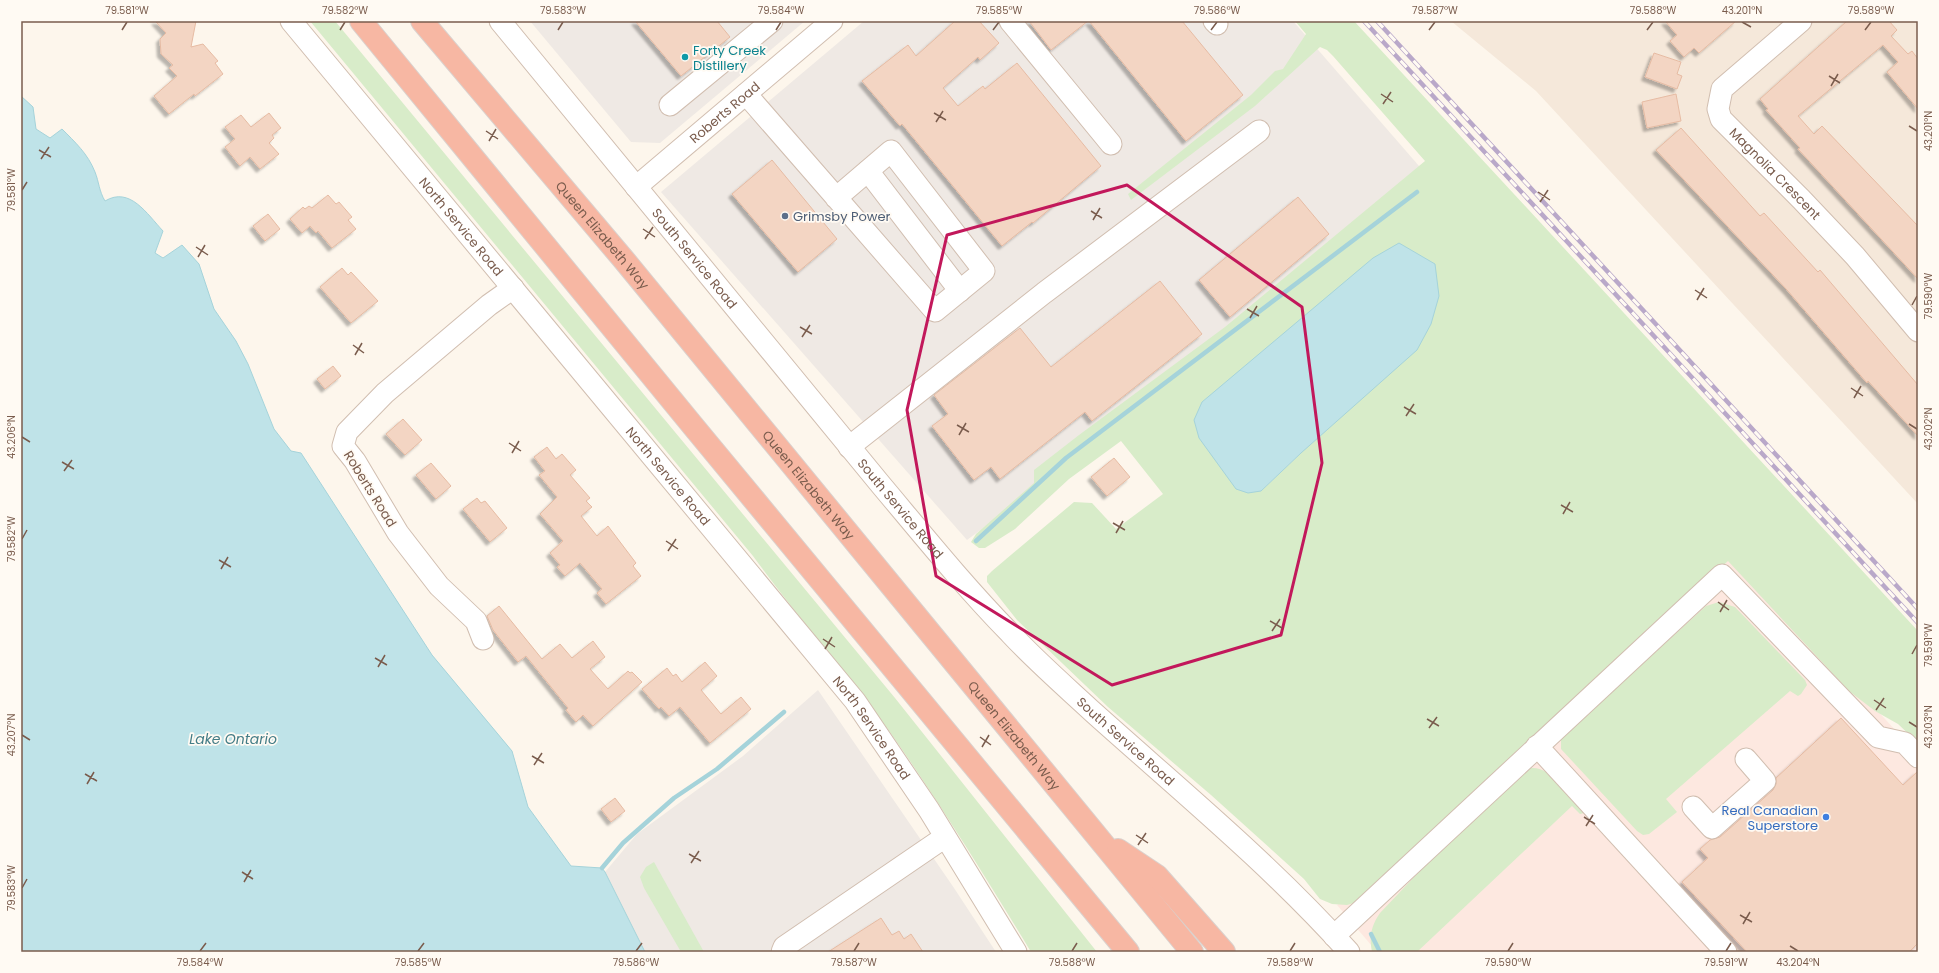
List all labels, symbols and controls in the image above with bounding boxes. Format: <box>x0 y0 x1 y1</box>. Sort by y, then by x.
text: 79.581°W <box>105 3 149 18</box>
text: 79.582°W <box>322 3 368 18</box>
text: 79.583°W <box>540 3 586 18</box>
text: 79.584°W <box>758 3 805 18</box>
text: 79.585°W <box>976 3 1023 18</box>
text: 79.586°W <box>1194 3 1241 18</box>
text: 79.587°W <box>1412 3 1458 18</box>
text: 79.588°W <box>1630 3 1677 18</box>
text: 43.201°N <box>1722 3 1762 18</box>
text: 79.589°W <box>1848 3 1895 18</box>
place label: Forty Creek Distillery <box>693 41 766 75</box>
marker: Forty Creek Distillery <box>680 52 690 62</box>
street label: Roberts Road <box>685 77 764 147</box>
text: 43.201°N <box>1921 111 1936 151</box>
street label: Magnolia Crescent <box>1725 123 1825 224</box>
text: 79.581°W <box>4 168 19 212</box>
street label: North Service Road <box>415 173 508 280</box>
street label: Queen Elizabeth Way <box>551 177 654 294</box>
street label: South Service Road <box>648 204 742 313</box>
place label: Grimsby Power <box>793 207 890 226</box>
marker: Grimsby Power <box>780 211 790 221</box>
text: 79.590°W <box>1921 272 1936 319</box>
text: 43.202°N <box>1921 407 1936 451</box>
text: 43.206°N <box>4 415 19 459</box>
street label: North Service Road <box>622 422 715 529</box>
street label: Queen Elizabeth Way <box>758 426 860 544</box>
street label: Roberts Road <box>339 447 401 531</box>
street label: South Service Road <box>853 454 948 563</box>
text: 79.582°W <box>4 516 19 562</box>
text: 79.591°W <box>1921 623 1936 667</box>
street label: North Service Road <box>828 672 915 783</box>
street label: Queen Elizabeth Way <box>964 677 1065 795</box>
street label: South Service Road <box>1073 692 1179 790</box>
text: 43.203°N <box>1921 705 1936 749</box>
text: 43.207°N <box>4 714 19 756</box>
water label: Lake Ontario <box>189 729 277 749</box>
place label: Real Canadian Superstore <box>1722 801 1818 835</box>
marker: Real Canadian Superstore <box>1821 812 1831 822</box>
text: 79.583°W <box>4 865 19 911</box>
text: 79.584°W <box>177 955 224 970</box>
text: 79.585°W <box>395 955 442 970</box>
text: 79.586°W <box>613 955 660 970</box>
text: 79.587°W <box>831 955 877 970</box>
text: 79.588°W <box>1049 955 1096 970</box>
text: 79.589°W <box>1267 955 1314 970</box>
text: 79.590°W <box>1485 955 1532 970</box>
text: 79.591°W <box>1704 955 1748 970</box>
text: 43.204°N <box>1776 955 1820 970</box>

